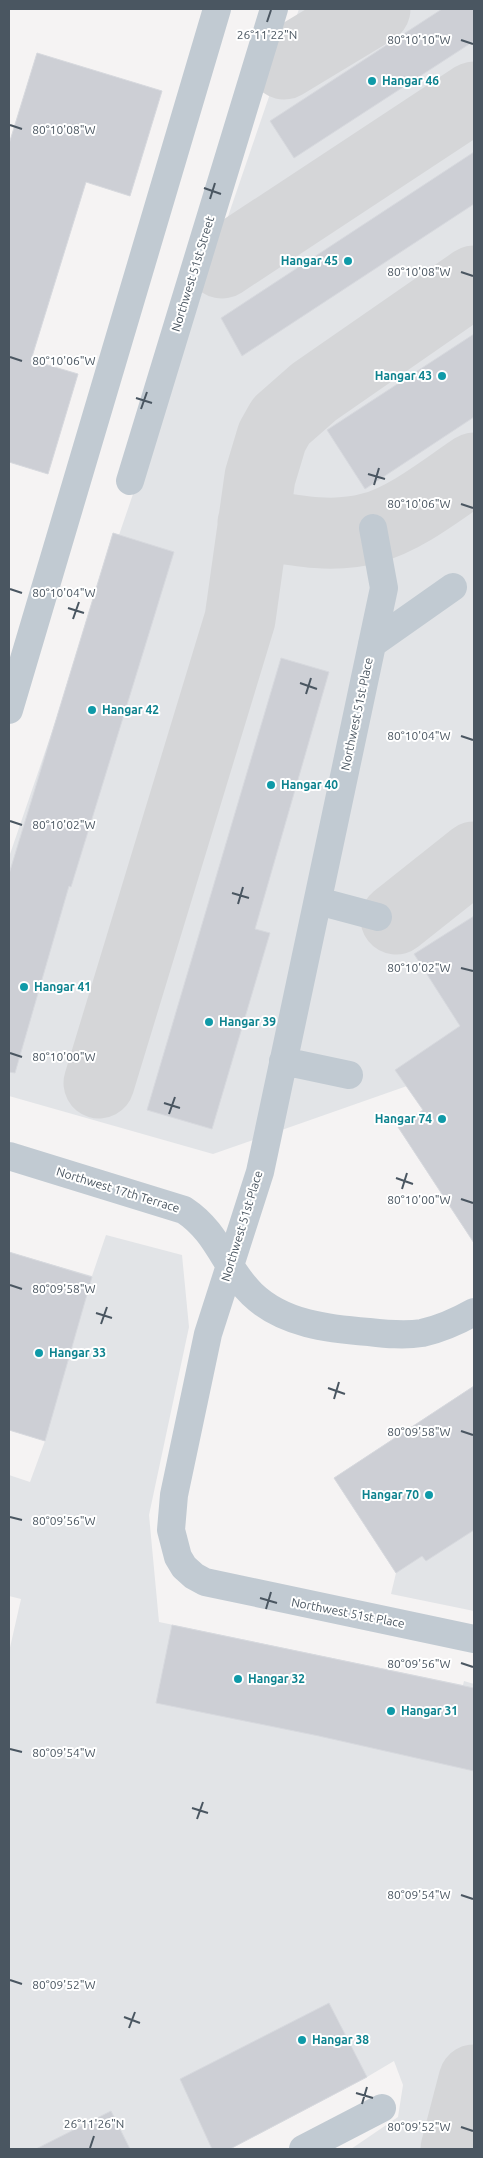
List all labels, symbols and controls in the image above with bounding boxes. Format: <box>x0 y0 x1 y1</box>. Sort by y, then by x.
text: 26°11'22"N <box>237 28 297 41</box>
text: 80°10'10"W <box>387 33 451 46</box>
place label: Hangar 46 <box>382 74 439 87</box>
marker: Hangar 46 <box>366 75 378 87</box>
text: 80°10'08"W <box>32 123 96 136</box>
street label: Northwest 51st Street <box>169 214 216 333</box>
place label: Hangar 45 <box>281 254 338 267</box>
marker: Hangar 45 <box>342 255 354 267</box>
text: 80°10'08"W <box>387 265 451 278</box>
text: 80°10'06"W <box>32 354 96 367</box>
place label: Hangar 43 <box>375 369 432 382</box>
marker: Hangar 43 <box>436 370 448 382</box>
text: 80°10'06"W <box>387 497 451 510</box>
text: 80°10'04"W <box>32 586 96 599</box>
street label: Northwest 51st Place <box>338 656 375 772</box>
place label: Hangar 42 <box>102 703 159 716</box>
marker: Hangar 42 <box>86 704 98 716</box>
text: 80°10'04"W <box>387 729 451 742</box>
place label: Hangar 40 <box>281 778 338 791</box>
marker: Hangar 40 <box>265 779 277 791</box>
text: 80°10'02"W <box>32 818 96 831</box>
text: 80°10'02"W <box>387 961 451 974</box>
place label: Hangar 41 <box>34 980 91 993</box>
marker: Hangar 41 <box>18 981 30 993</box>
place label: Hangar 39 <box>219 1015 276 1028</box>
marker: Hangar 39 <box>203 1016 215 1028</box>
text: 80°10'00"W <box>32 1050 96 1063</box>
place label: Hangar 74 <box>375 1112 432 1125</box>
marker: Hangar 74 <box>436 1113 448 1125</box>
street label: Northwest 17th Terrace <box>55 1165 181 1214</box>
street label: Northwest 51st Place <box>218 1169 265 1283</box>
text: 80°10'00"W <box>387 1193 451 1206</box>
text: 80°09'58"W <box>32 1282 96 1295</box>
place label: Hangar 33 <box>49 1346 106 1359</box>
marker: Hangar 33 <box>33 1347 45 1359</box>
text: 80°09'58"W <box>387 1425 451 1438</box>
place label: Hangar 70 <box>362 1488 419 1501</box>
marker: Hangar 70 <box>423 1489 435 1501</box>
text: 80°09'56"W <box>32 1514 96 1527</box>
street label: Northwest 51st Place <box>290 1595 406 1630</box>
text: 80°09'56"W <box>387 1657 451 1670</box>
place label: Hangar 32 <box>248 1672 305 1685</box>
marker: Hangar 32 <box>232 1673 244 1685</box>
place label: Hangar 31 <box>401 1704 458 1717</box>
marker: Hangar 31 <box>385 1705 397 1717</box>
text: 80°09'54"W <box>32 1746 96 1759</box>
text: 80°09'54"W <box>387 1888 451 1901</box>
text: 80°09'52"W <box>32 1978 96 1991</box>
place label: Hangar 38 <box>312 2033 369 2046</box>
marker: Hangar 38 <box>296 2034 308 2046</box>
text: 26°11'26"N <box>64 2117 124 2130</box>
text: 80°09'52"W <box>387 2120 451 2133</box>

